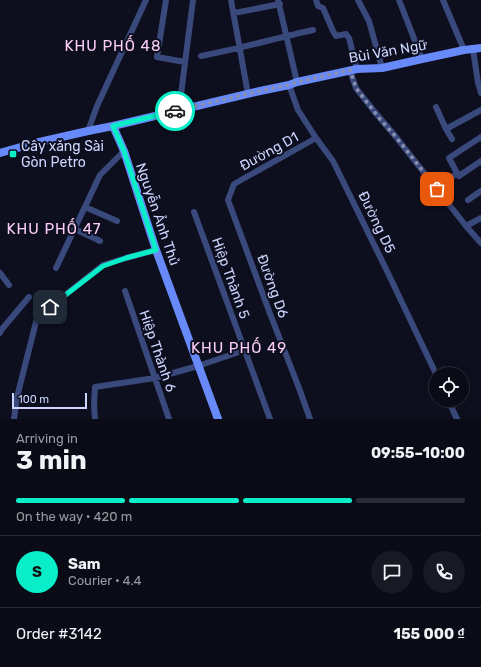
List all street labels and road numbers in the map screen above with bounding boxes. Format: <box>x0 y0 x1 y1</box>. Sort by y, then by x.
street label: Bùi Văn Ngữ <box>347 36 429 67</box>
street label: Đường D1 <box>237 128 301 174</box>
street label: Nguyễn Ảnh Thủ <box>132 160 184 268</box>
street label: Đường D5 <box>354 189 399 256</box>
street label: Hiệp Thành 5 <box>208 235 253 321</box>
street label: Đường D6 <box>253 252 292 320</box>
street label: Hiệp Thành 6 <box>136 308 179 394</box>

